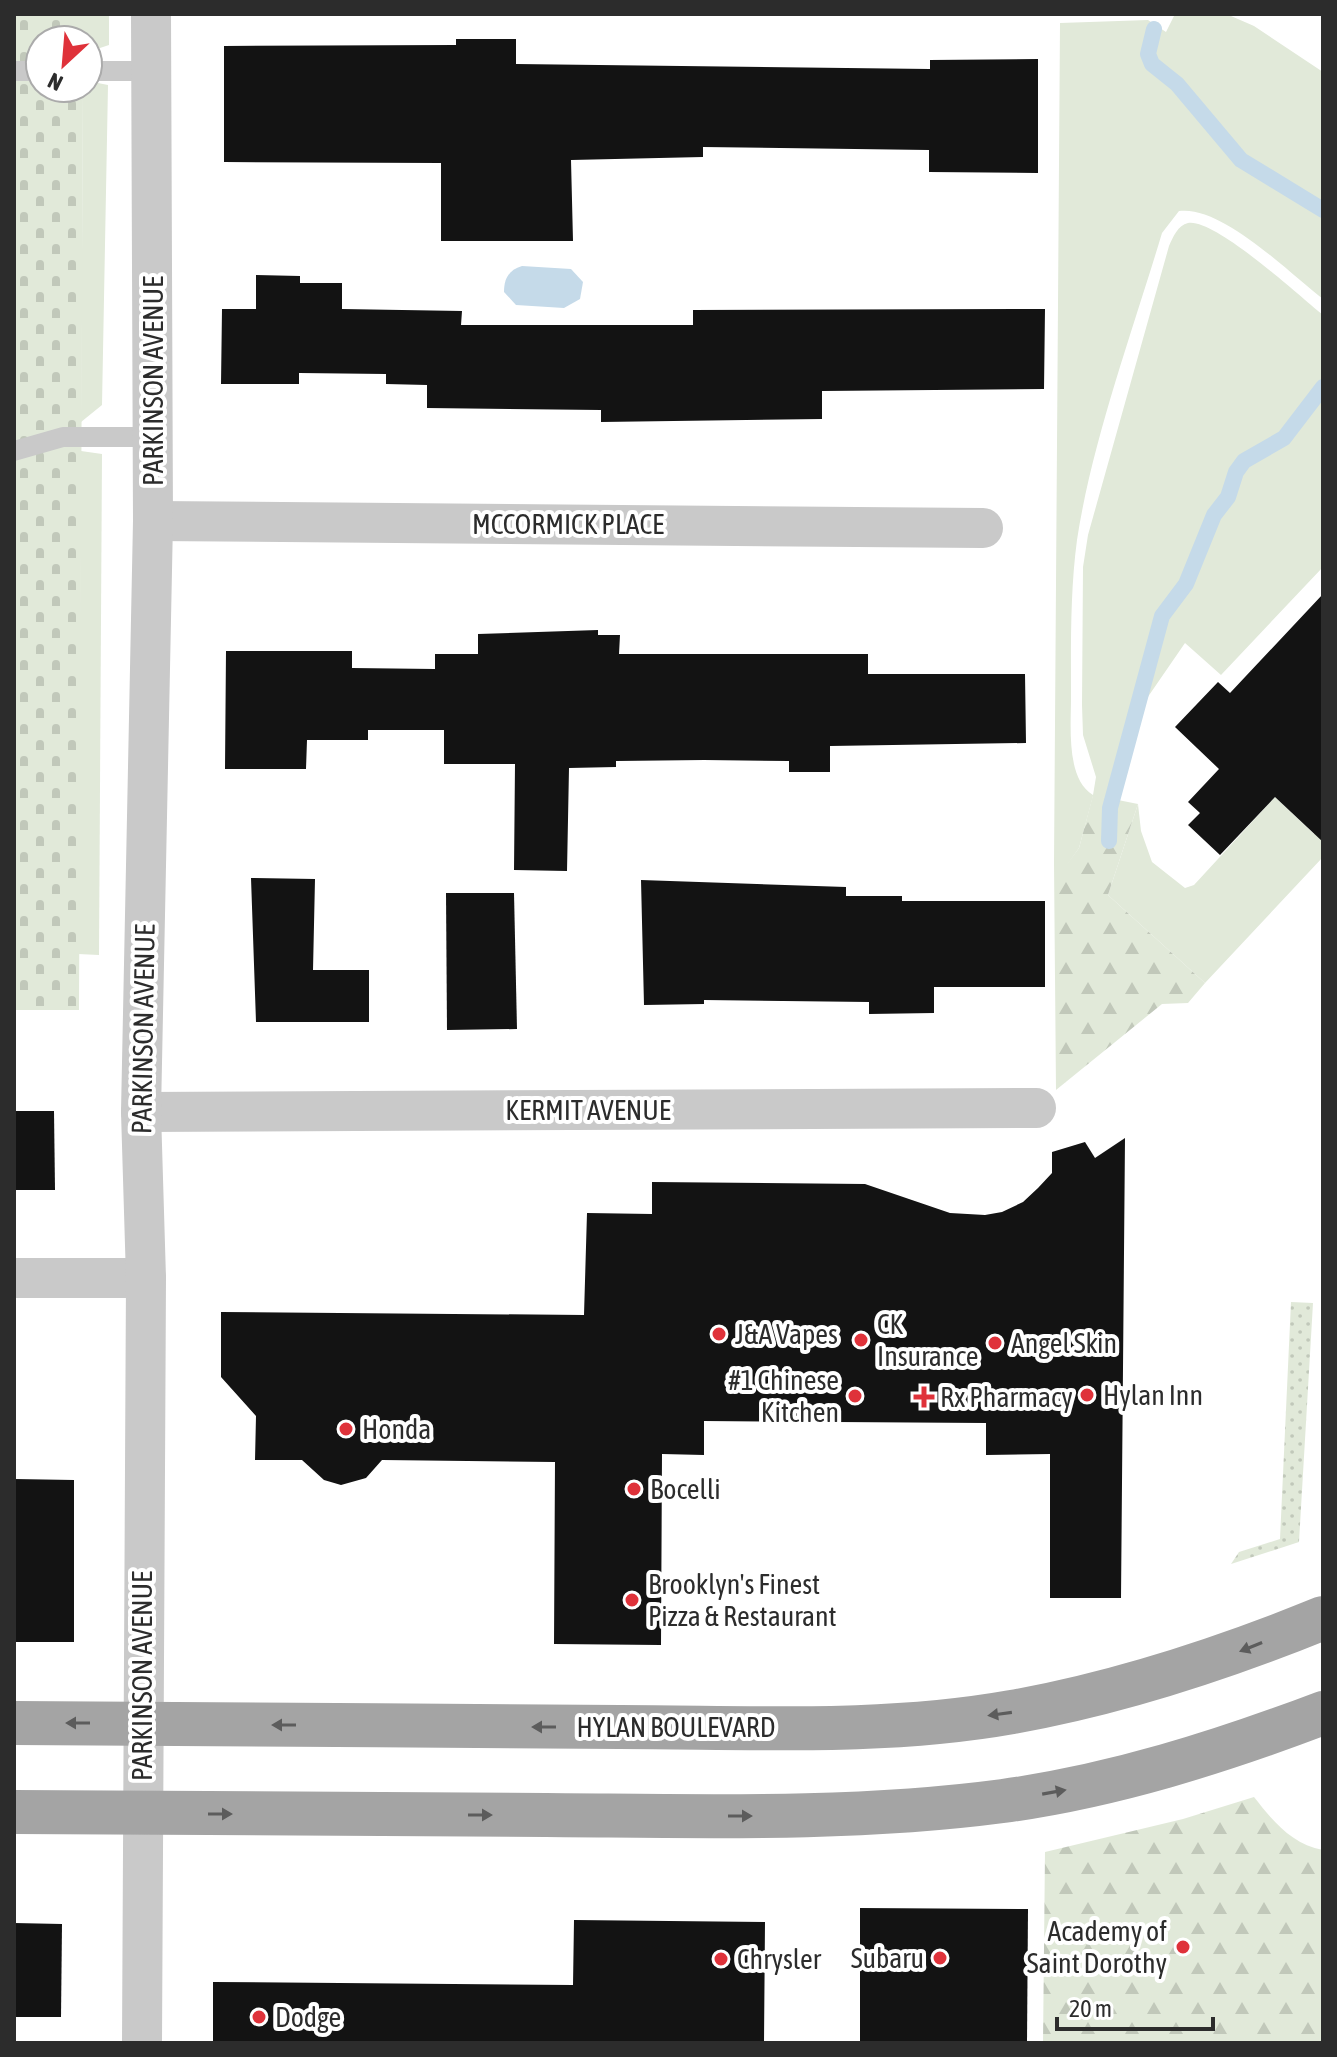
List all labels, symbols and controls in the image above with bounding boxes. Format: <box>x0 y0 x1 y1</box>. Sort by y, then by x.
north arrow <box>24 24 104 104</box>
text: N <box>44 67 67 97</box>
street label: PARKINSON AVENUE <box>137 276 169 486</box>
street label: MCCORMICK PLACE <box>472 508 664 540</box>
street label: PARKINSON AVENUE <box>125 924 161 1134</box>
street label: KERMIT AVENUE <box>505 1094 671 1126</box>
place label: CK Insurance <box>877 1308 979 1372</box>
place label: J&A Vapes <box>735 1318 838 1350</box>
marker: J&A Vapes <box>710 1325 728 1343</box>
place label: Angel Skin <box>1011 1327 1117 1359</box>
marker: CK Insurance <box>852 1331 870 1349</box>
marker: Angel Skin <box>986 1334 1004 1352</box>
place label: #1 Chinese Kitchen <box>728 1364 839 1428</box>
place label: Hylan Inn <box>1103 1379 1203 1411</box>
place label: Rx Pharmacy <box>940 1381 1073 1413</box>
marker: Hylan Inn <box>1078 1386 1096 1404</box>
marker: #1 Chinese Kitchen <box>846 1387 864 1405</box>
marker: Rx Pharmacy <box>915 1388 933 1406</box>
place label: Honda <box>362 1413 431 1445</box>
marker: Honda <box>337 1420 355 1438</box>
place label: Bocelli <box>650 1473 721 1505</box>
marker: Bocelli <box>625 1480 643 1498</box>
place label: Brooklyn's Finest Pizza & Restaurant <box>648 1568 837 1632</box>
street label: PARKINSON AVENUE <box>126 1571 158 1781</box>
marker: Brooklyn's Finest Pizza & Restaurant <box>623 1591 641 1609</box>
one-way arrow <box>1239 1641 1263 1654</box>
one-way arrow <box>987 1708 1012 1721</box>
street label: HYLAN BOULEVARD <box>576 1711 776 1743</box>
one-way arrow <box>65 1717 90 1729</box>
one-way arrow <box>271 1719 296 1731</box>
one-way arrow <box>531 1720 556 1733</box>
one-way arrow <box>1042 1785 1067 1797</box>
one-way arrow <box>208 1808 233 1820</box>
one-way arrow <box>468 1809 493 1821</box>
one-way arrow <box>728 1810 753 1822</box>
place label: Academy of Saint Dorothy <box>1027 1915 1167 1979</box>
marker: Academy of Saint Dorothy <box>1174 1938 1192 1956</box>
place label: Subaru <box>851 1942 924 1974</box>
place label: Chrysler <box>737 1943 822 1975</box>
marker: Subaru <box>931 1949 949 1967</box>
marker: Chrysler <box>712 1950 730 1968</box>
scale bar <box>1057 1981 1213 2031</box>
text: 20 m <box>1069 1995 1112 2022</box>
place label: Dodge <box>275 2001 341 2033</box>
marker: Dodge <box>250 2008 268 2026</box>

